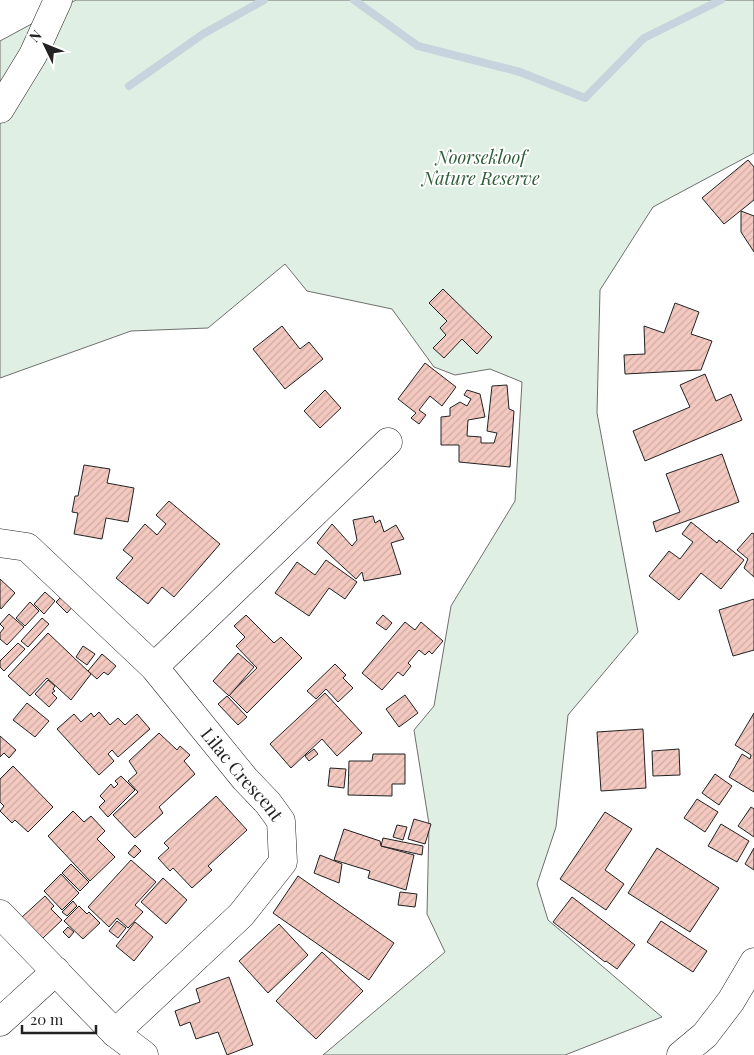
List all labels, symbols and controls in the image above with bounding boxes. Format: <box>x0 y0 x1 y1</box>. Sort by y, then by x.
north arrow <box>20 20 70 70</box>
text: N <box>25 26 46 46</box>
park label: Noorsekloof Nature Reserve <box>420 145 540 190</box>
street label: Lilac Crescent <box>196 723 289 826</box>
scale bar <box>22 1002 96 1034</box>
text: 20 m <box>30 1009 64 1029</box>

